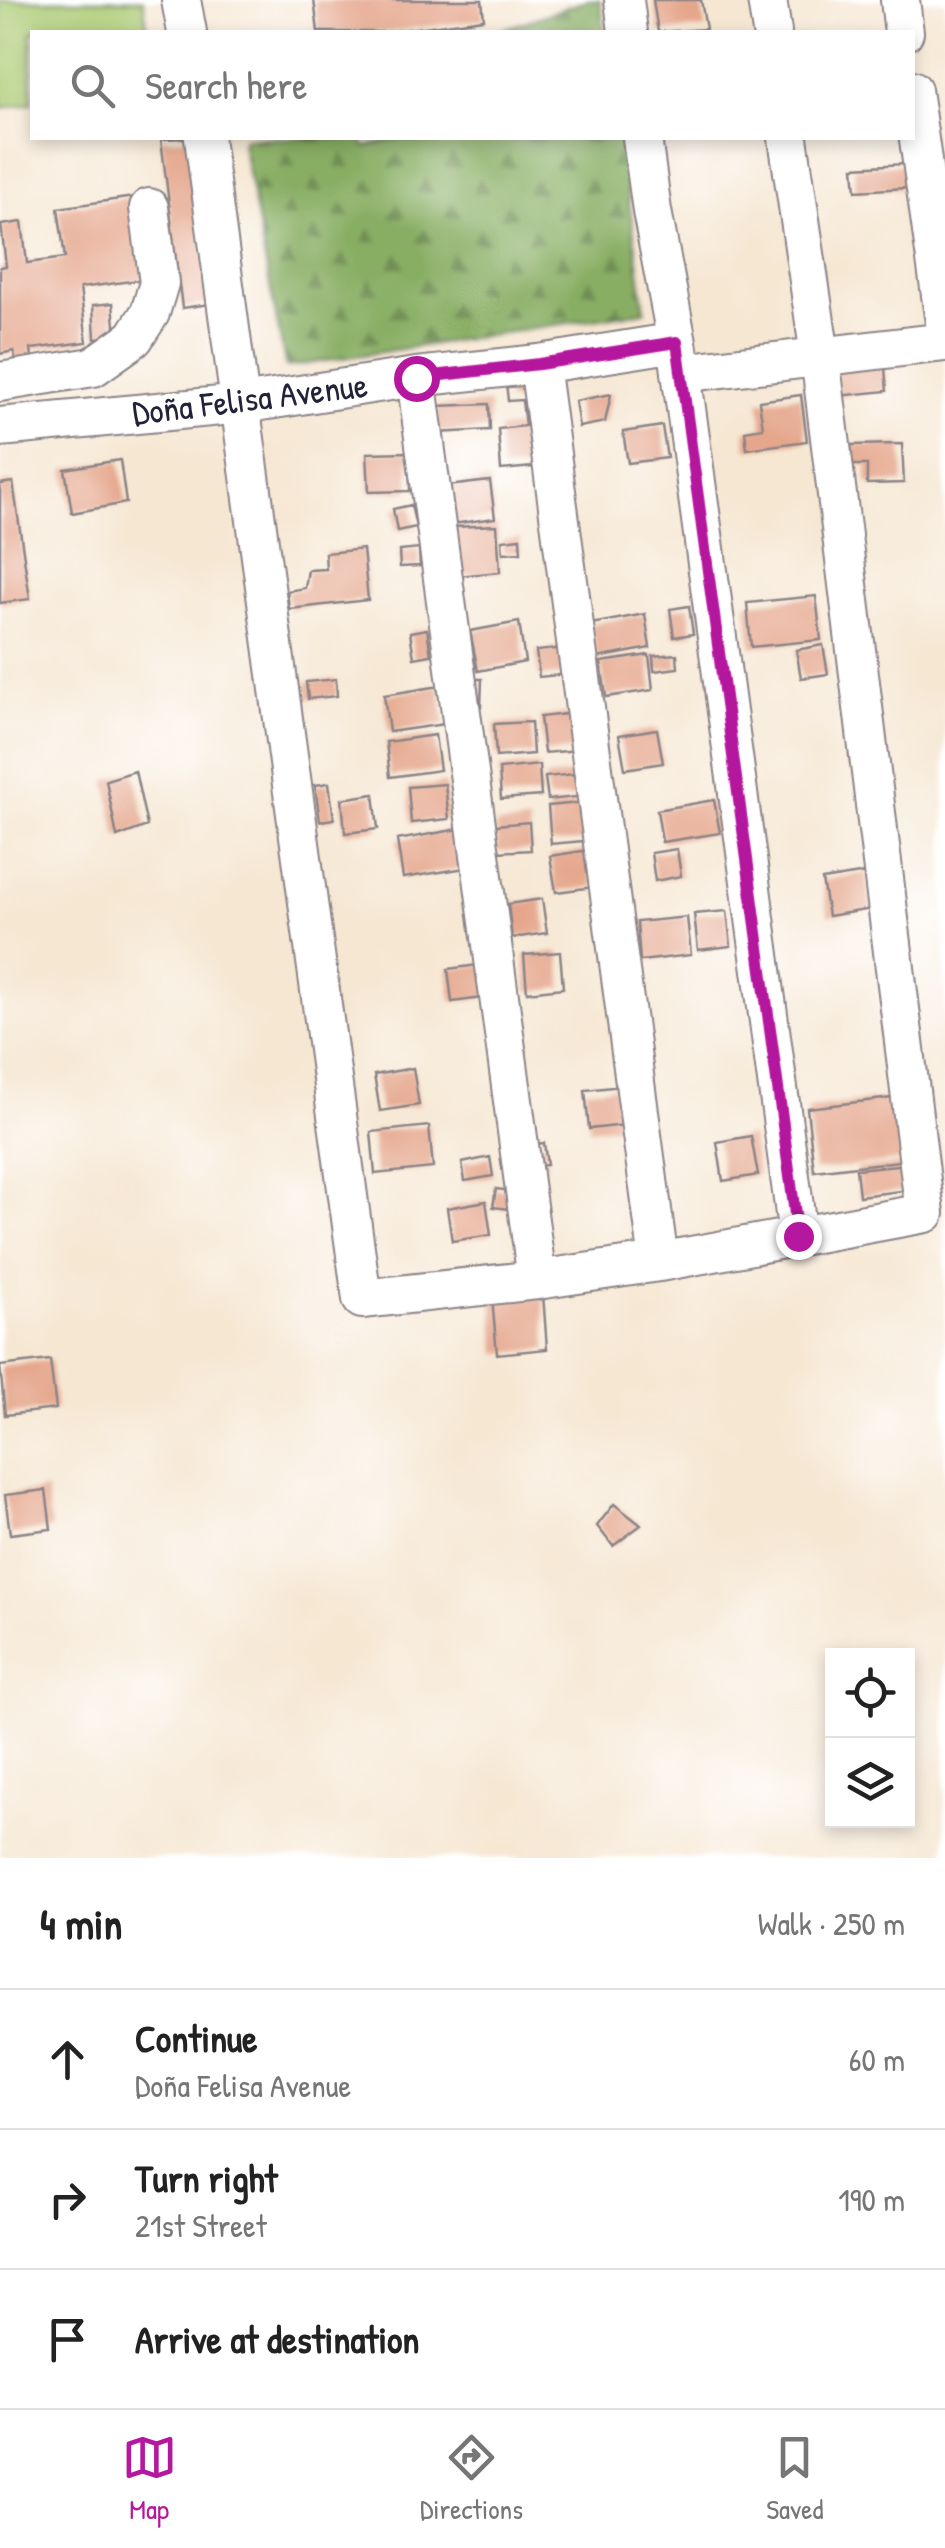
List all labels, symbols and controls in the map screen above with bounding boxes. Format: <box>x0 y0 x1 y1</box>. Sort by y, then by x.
search box <box>30 30 915 140</box>
icon: search <box>65 58 120 113</box>
text: Search here <box>145 59 307 111</box>
route start <box>394 356 440 402</box>
street label: Doña Felisa Avenue <box>130 361 370 436</box>
route end <box>776 1214 822 1260</box>
map controls <box>825 1648 915 1828</box>
button: locate <box>825 1648 915 1738</box>
button: layers <box>825 1738 915 1828</box>
text: 4 min <box>40 1895 122 1952</box>
text: Walk · 250 m <box>758 1902 905 1945</box>
text: Continue <box>135 2012 257 2064</box>
icon: ahead <box>40 2032 95 2087</box>
text: 60 m <box>849 2038 905 2081</box>
text: Doña Felisa Avenue <box>135 2064 351 2107</box>
text: Turn right <box>135 2152 278 2204</box>
icon: right <box>40 2172 95 2227</box>
text: 190 m <box>838 2178 905 2221</box>
text: 21st Street <box>135 2204 267 2247</box>
icon: arrive <box>40 2312 95 2367</box>
text: Arrive at destination <box>135 2313 419 2365</box>
tab: Map <box>122 2430 177 2528</box>
tab: Directions <box>420 2430 523 2528</box>
tab: Saved <box>766 2430 823 2528</box>

